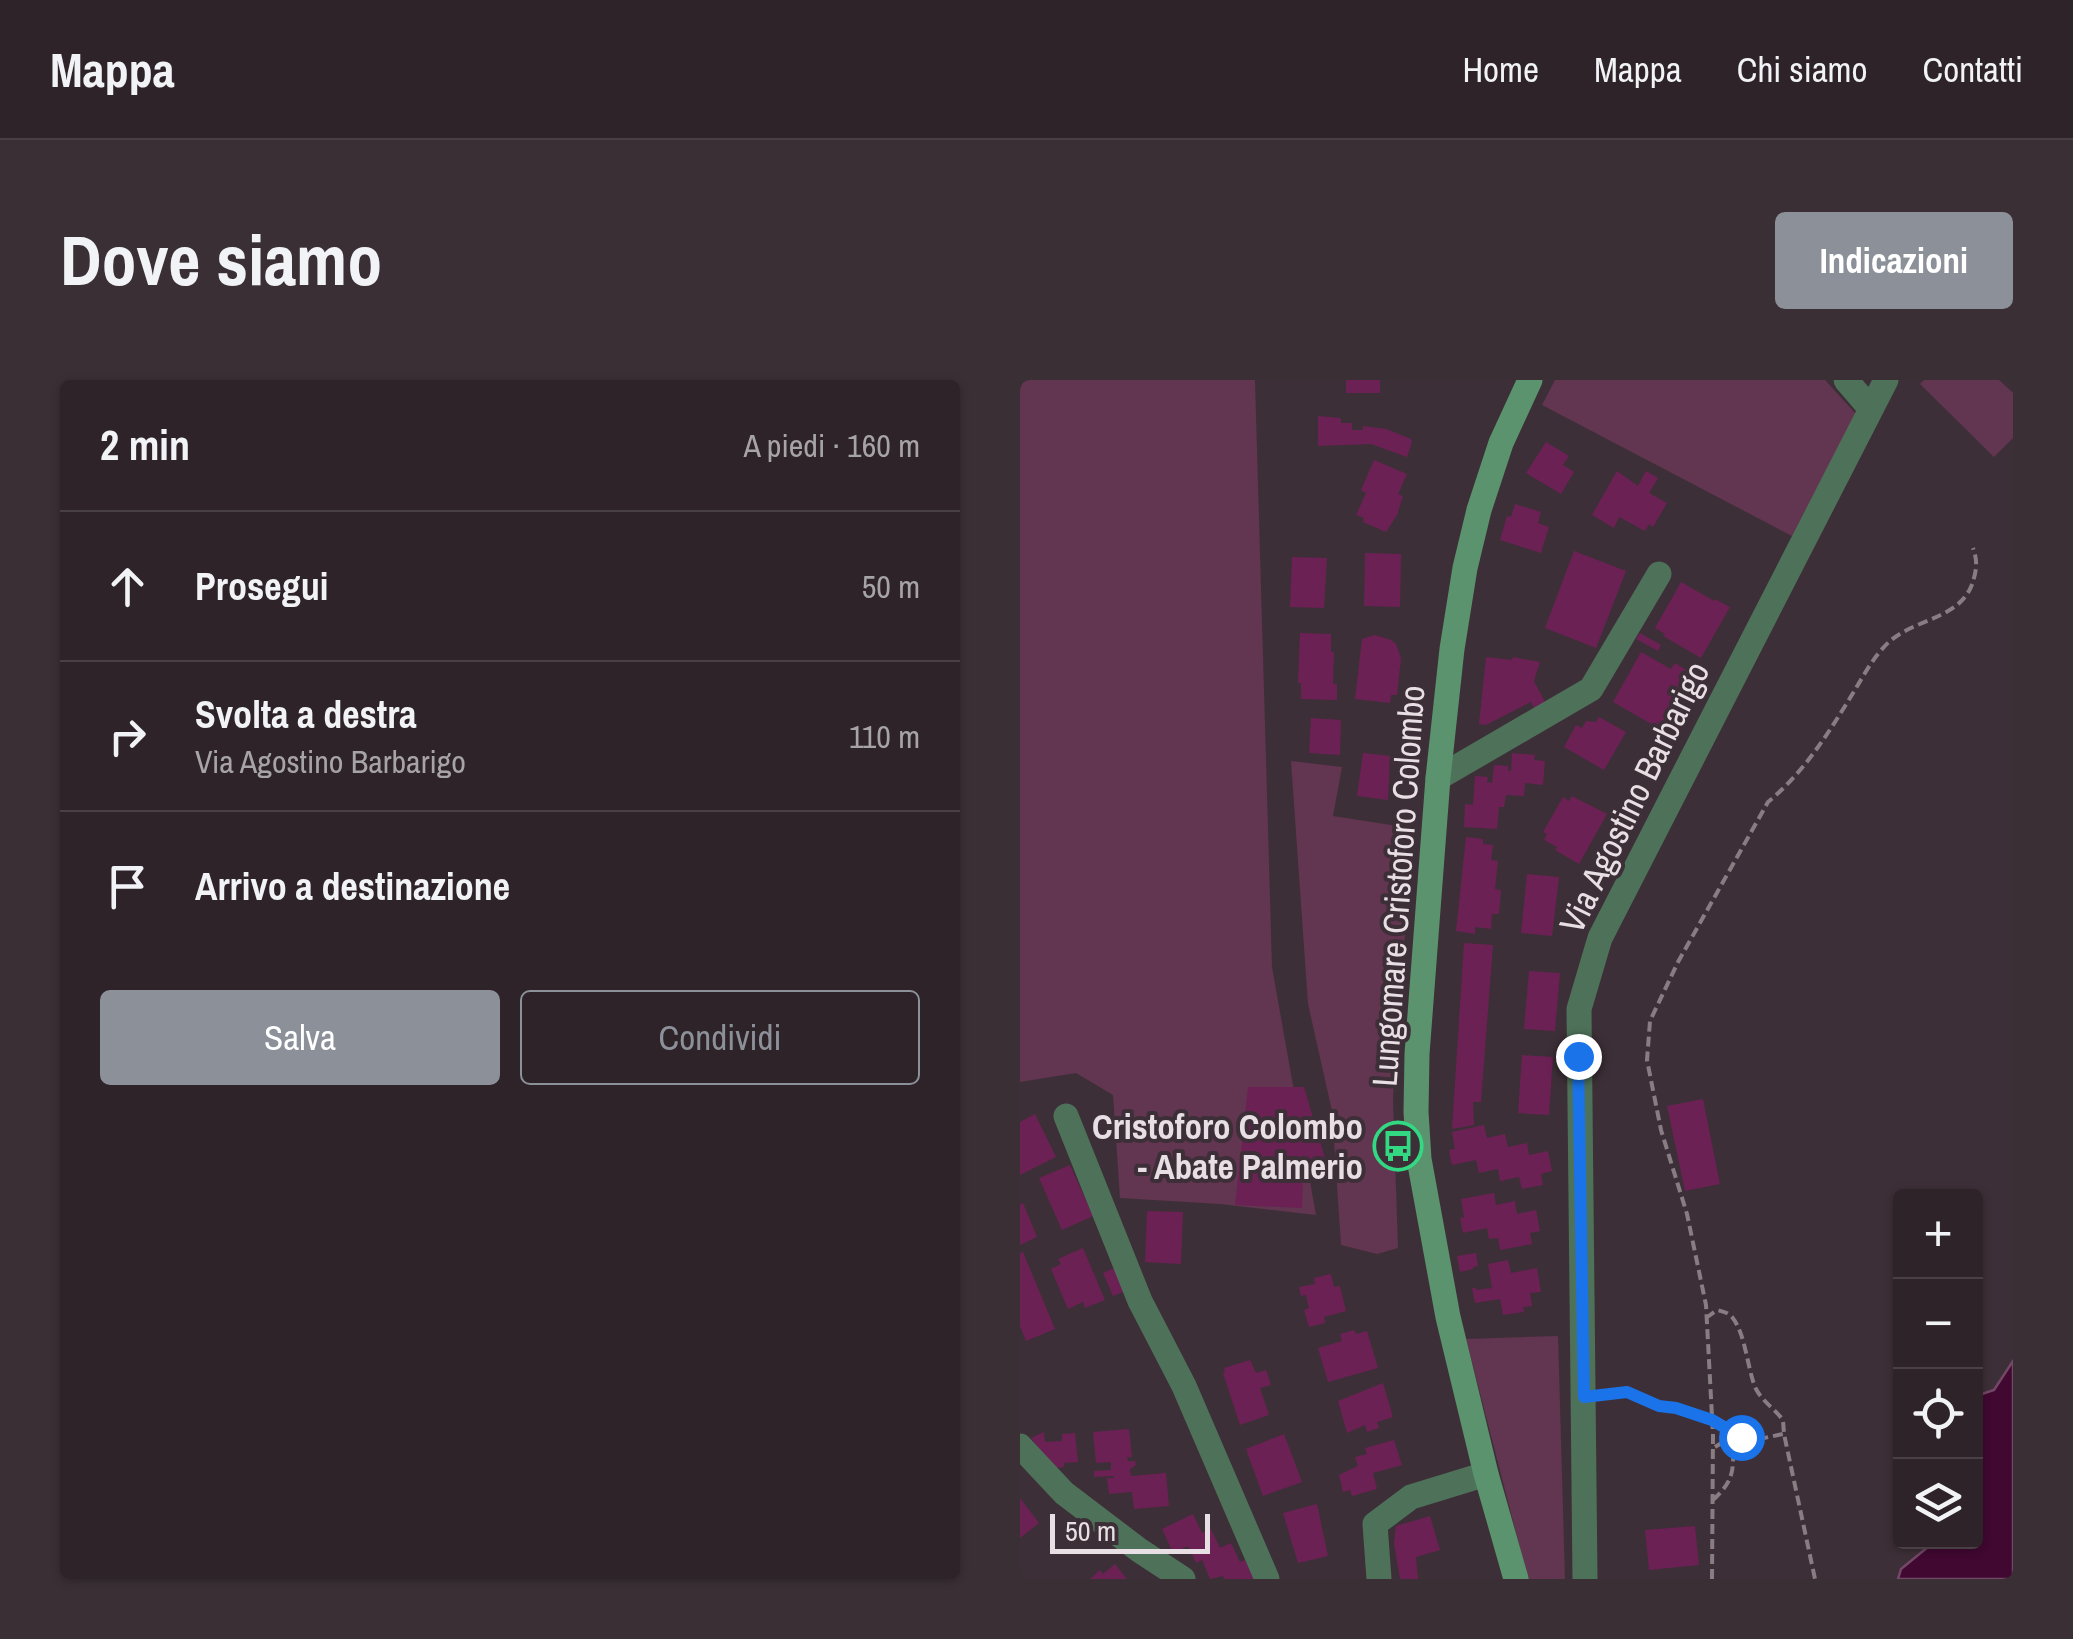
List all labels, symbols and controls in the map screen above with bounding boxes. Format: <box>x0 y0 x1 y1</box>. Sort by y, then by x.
text: Mappa <box>50 37 175 102</box>
text: Home <box>1462 46 1539 93</box>
text: Mappa <box>1594 46 1682 93</box>
text: Chi siamo <box>1737 46 1867 93</box>
text: Contatti <box>1922 46 2023 93</box>
button: Indicazioni <box>1775 212 2013 309</box>
text: Dove siamo <box>60 213 382 307</box>
text: 2 min <box>100 417 190 473</box>
text: A piedi · 160 m <box>743 424 920 467</box>
icon: ahead <box>100 559 155 614</box>
text: Prosegui <box>195 561 328 612</box>
text: 50 m <box>862 565 920 608</box>
street label: Via Agostino Barbarigo <box>1548 654 1720 940</box>
street label: Lungomare Cristoforo Colombo <box>1361 684 1435 1088</box>
text: Svolta a destra <box>195 689 417 740</box>
icon: right <box>100 709 155 764</box>
text: 110 m <box>849 715 920 758</box>
text: Via Agostino Barbarigo <box>195 740 466 783</box>
icon: arrive <box>100 859 155 914</box>
text: Arrivo a destinazione <box>195 861 510 912</box>
button: Salva <box>100 990 500 1085</box>
button: Condividi <box>520 990 920 1085</box>
route end <box>1556 1034 1602 1080</box>
place label: Cristoforo Colombo - Abate Palmerio <box>1092 1103 1363 1190</box>
bus stop icon: Cristoforo Colombo - Abate Palmerio <box>1372 1120 1424 1172</box>
map controls <box>1893 1189 1983 1549</box>
button: + <box>1893 1189 1983 1279</box>
button: − <box>1893 1279 1983 1369</box>
button: locate <box>1893 1369 1983 1459</box>
route start <box>1719 1415 1765 1461</box>
button: layers <box>1893 1459 1983 1549</box>
scale bar <box>1050 1509 1210 1554</box>
text: 50 m <box>1065 1512 1116 1550</box>

